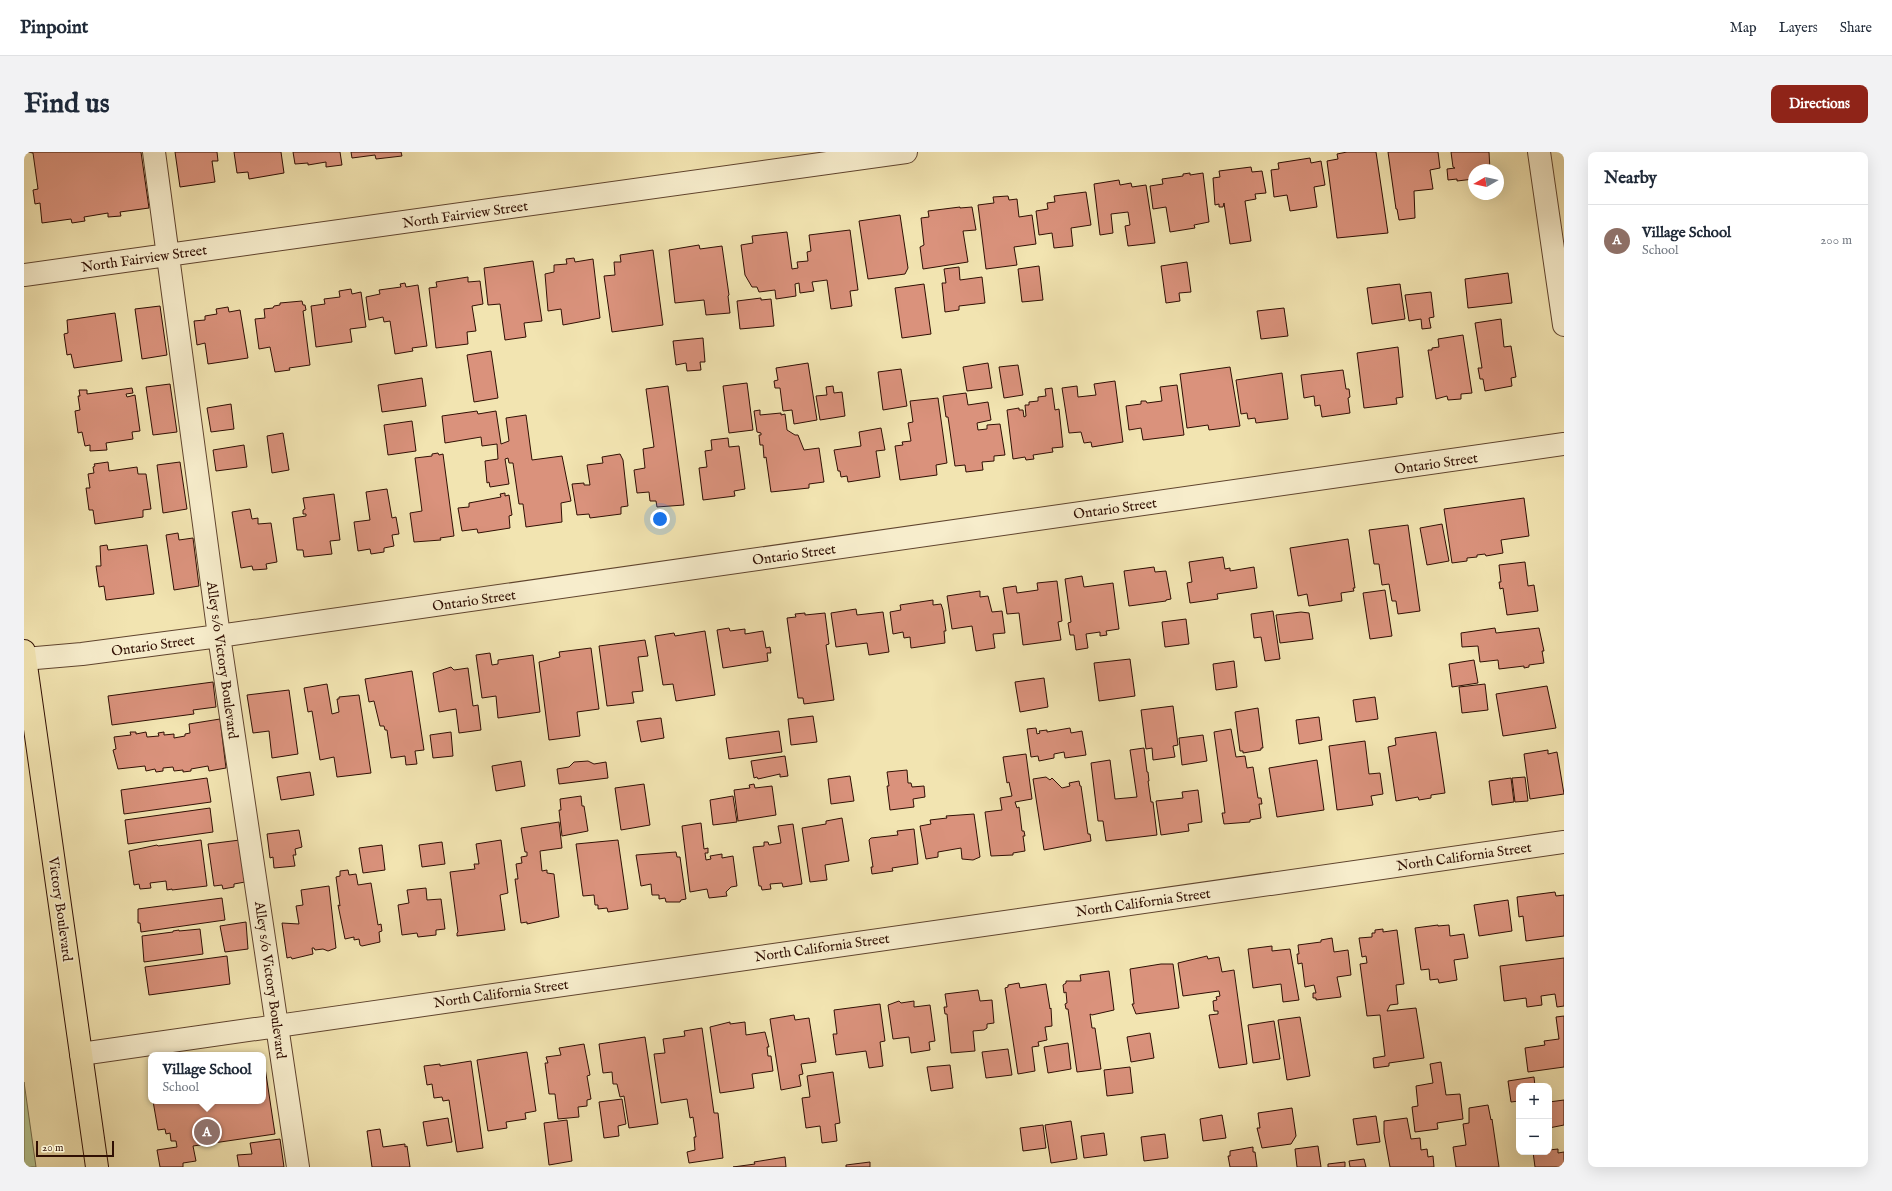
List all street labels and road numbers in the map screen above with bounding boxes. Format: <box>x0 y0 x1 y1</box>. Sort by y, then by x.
street label: North Fairview Street <box>401 197 529 233</box>
street label: North Fairview Street <box>80 241 208 277</box>
street label: Ontario Street <box>1393 449 1479 479</box>
street label: Ontario Street <box>1072 494 1158 524</box>
street label: Ontario Street <box>751 540 837 570</box>
street label: Alley s/o Victory Boulevard <box>202 579 242 741</box>
street label: Ontario Street <box>431 586 517 616</box>
street label: Ontario Street <box>110 631 196 661</box>
street label: North California Street <box>1396 839 1533 875</box>
street label: Victory Boulevard <box>44 855 76 963</box>
street label: North California Street <box>1075 885 1212 921</box>
street label: Alley s/o Victory Boulevard <box>250 899 290 1061</box>
street label: North California Street <box>754 930 891 966</box>
street label: North California Street <box>433 976 570 1012</box>

